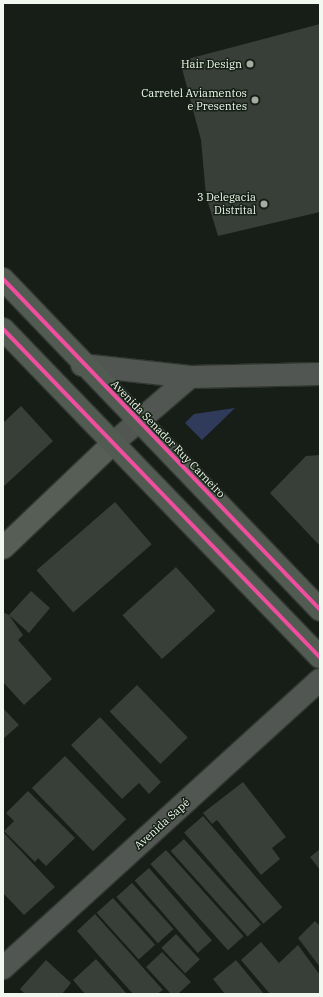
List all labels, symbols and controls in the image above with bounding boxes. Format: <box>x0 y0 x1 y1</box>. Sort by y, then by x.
place label: Hair Design <box>181 57 242 71</box>
marker: Hair Design <box>245 59 255 69</box>
place label: Carretel Aviamentos e Presentes <box>141 87 247 113</box>
marker: Carretel Aviamentos e Presentes <box>250 95 260 105</box>
place label: 3 Delegacia Distrital <box>197 191 256 217</box>
marker: 3 Delegacia Distrital <box>259 199 269 209</box>
street label: Avenida Senador Ruy Carneiro <box>108 377 228 501</box>
street label: Avenida Sapé <box>132 796 192 852</box>

